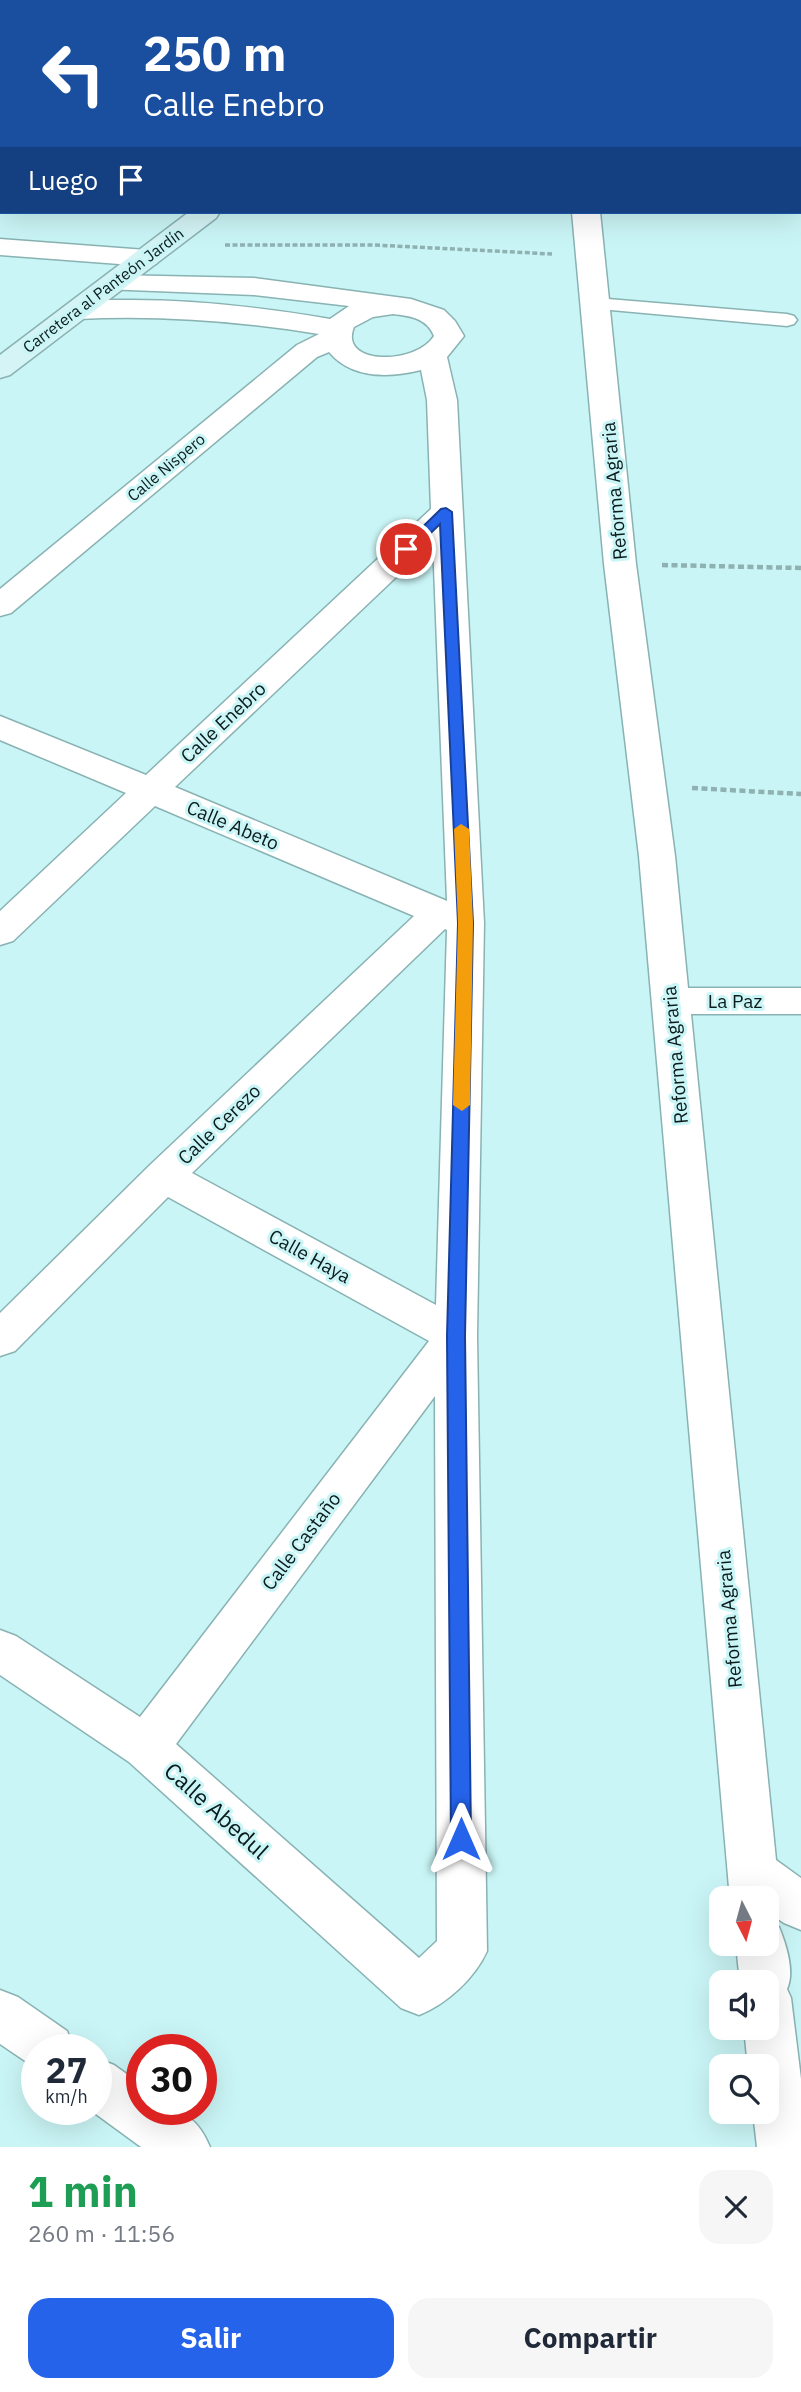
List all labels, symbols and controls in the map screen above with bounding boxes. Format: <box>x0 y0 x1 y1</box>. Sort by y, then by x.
text: 250 m <box>143 21 287 84</box>
icon: left <box>28 28 119 119</box>
text: Calle Enebro <box>143 83 325 125</box>
icon: arrive <box>112 161 150 199</box>
text: Luego <box>28 163 98 197</box>
street label: Carretera al Panteón Jardín <box>19 223 187 357</box>
street label: Reforma Agraria <box>596 421 632 561</box>
street label: Calle Nispero <box>123 429 209 505</box>
pin <box>376 519 436 579</box>
icon: arrive <box>387 530 425 568</box>
street label: Calle Enebro <box>175 676 271 768</box>
street label: Calle Abeto <box>183 795 283 855</box>
street label: Reforma Agraria <box>657 985 693 1125</box>
street label: La Paz <box>708 989 762 1013</box>
street label: Calle Cerezo <box>173 1079 265 1169</box>
street label: Calle Haya <box>265 1224 355 1288</box>
street label: Calle Castaño <box>256 1487 346 1595</box>
street label: Reforma Agraria <box>711 1549 747 1689</box>
street label: Calle Abedul <box>159 1755 275 1865</box>
position arrow <box>424 1802 498 1876</box>
north arrow <box>709 1886 779 1956</box>
map controls <box>709 1886 779 2124</box>
button: sound <box>709 1970 779 2040</box>
speed limit sign: 30 <box>126 2034 217 2125</box>
text: 27 <box>45 2047 88 2093</box>
button: search <box>709 2054 779 2124</box>
text: km/h <box>45 2085 88 2108</box>
text: 1 min <box>28 2164 138 2219</box>
button: close <box>699 2170 773 2244</box>
text: 260 m · 11:56 <box>28 2218 175 2248</box>
button: Salir <box>28 2298 394 2378</box>
button: Compartir <box>408 2298 773 2378</box>

